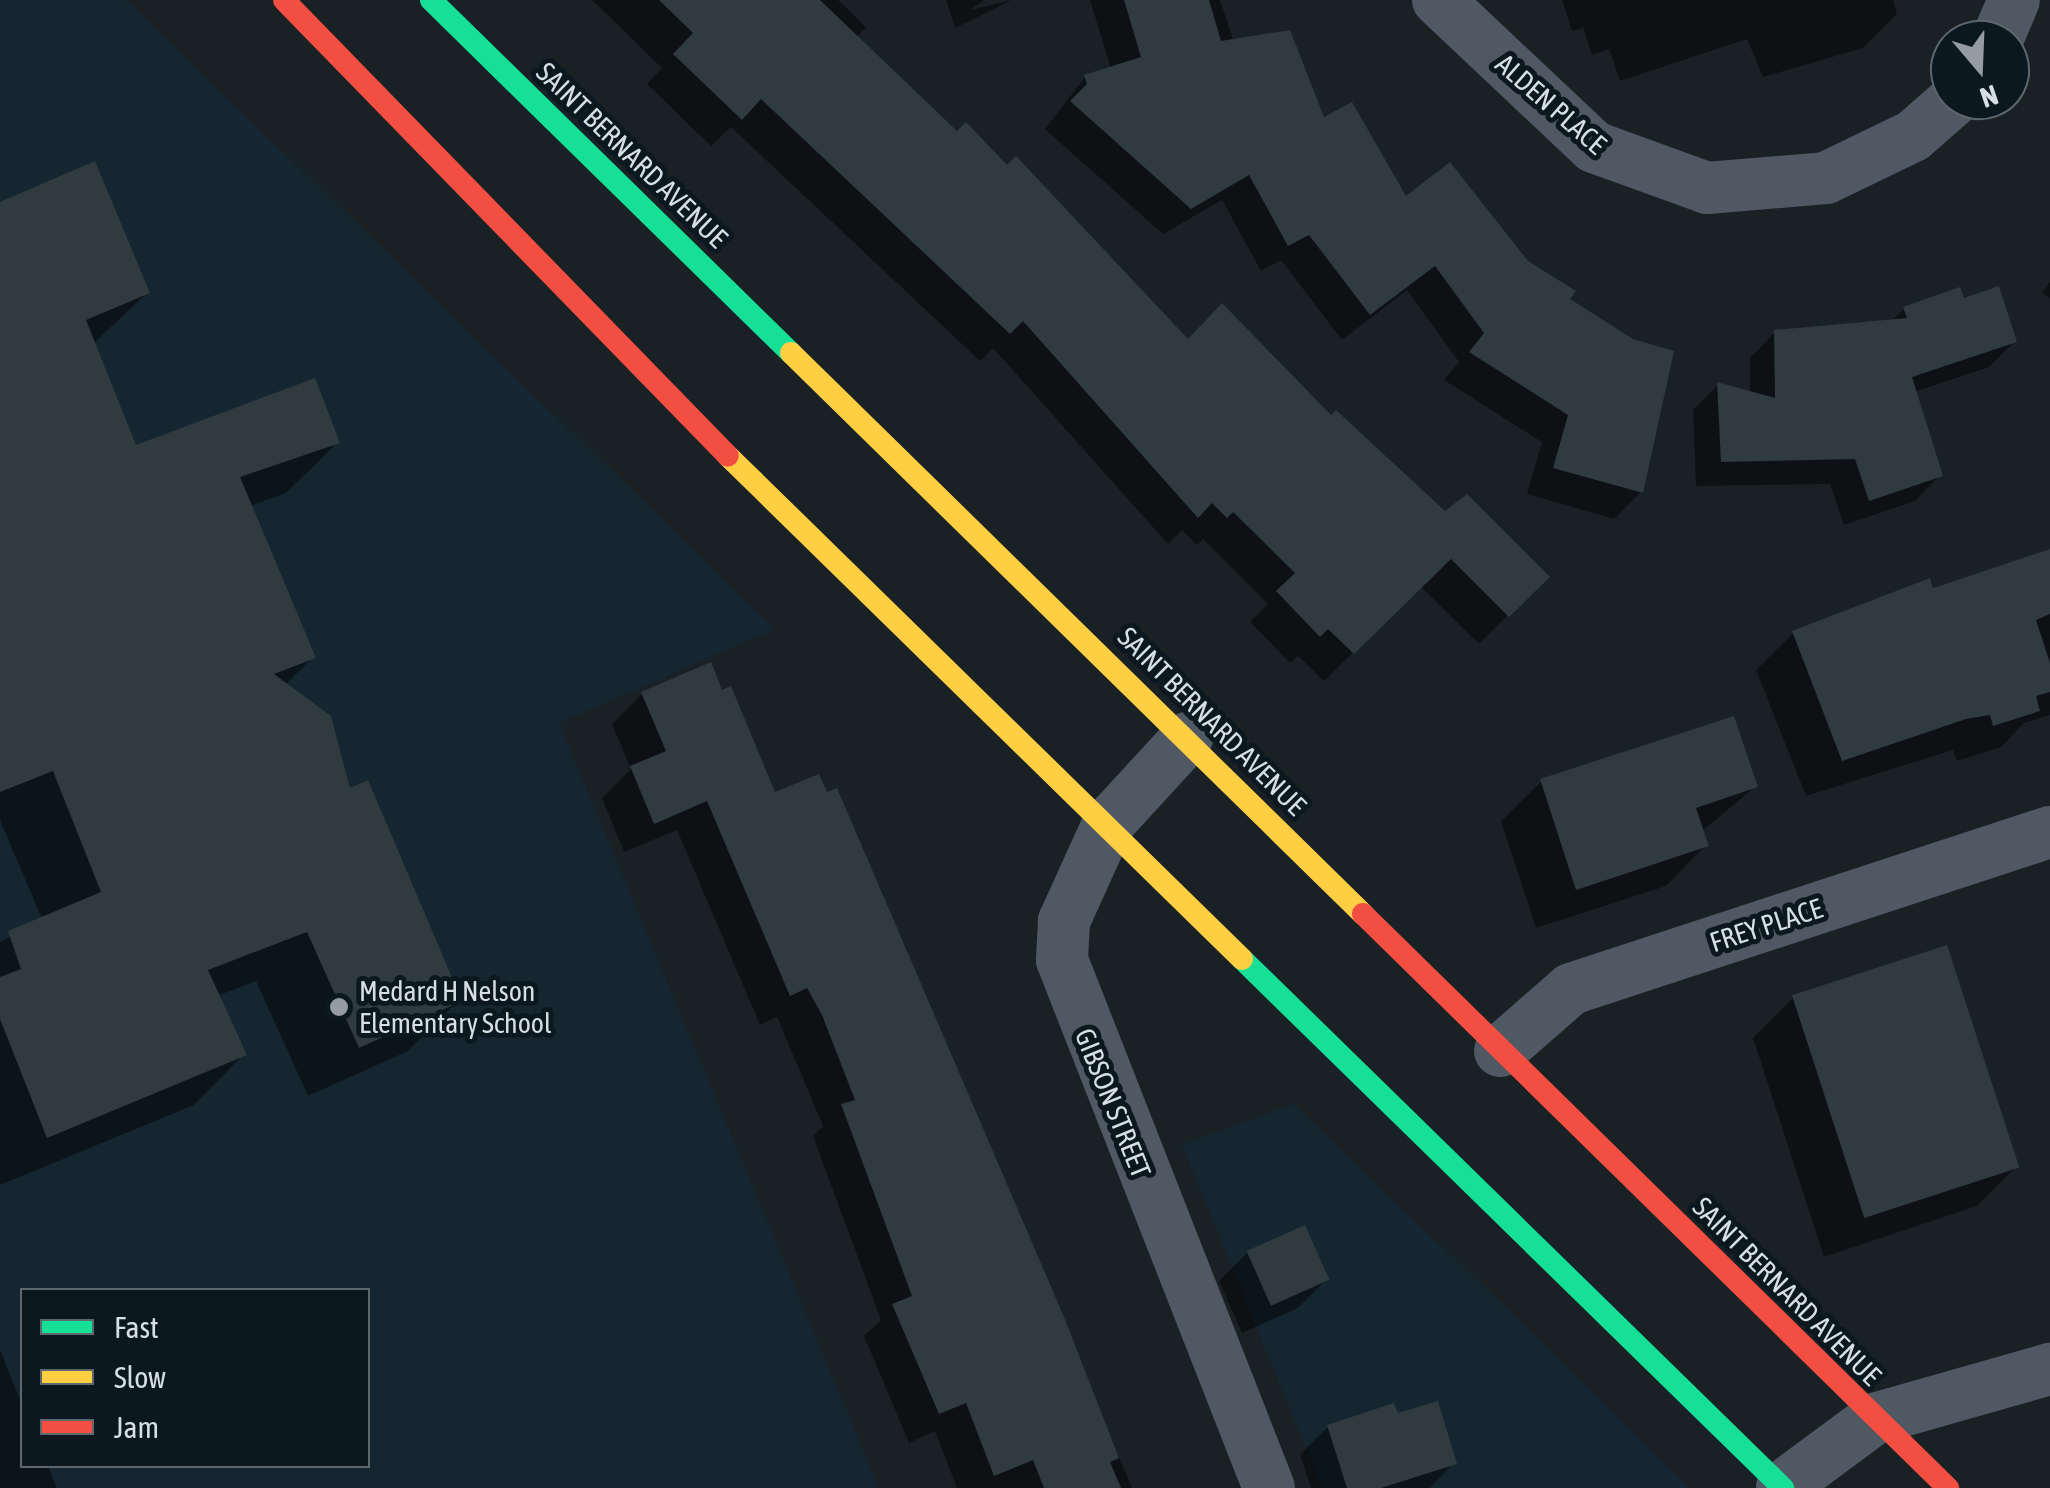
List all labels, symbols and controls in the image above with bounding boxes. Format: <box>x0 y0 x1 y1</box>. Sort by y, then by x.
north arrow <box>1930 20 2030 120</box>
street label: ALDEN PLACE <box>1489 47 1613 161</box>
street label: SAINT BERNARD AVENUE <box>530 55 734 255</box>
text: N <box>1976 79 2002 114</box>
street label: SAINT BERNARD AVENUE <box>1111 620 1313 822</box>
street label: FREY PLACE <box>1705 891 1827 959</box>
place label: Medard H Nelson Elementary School <box>359 974 551 1040</box>
marker: Medard H Nelson Elementary School <box>328 996 350 1018</box>
street label: GIBSON STREET <box>1068 1023 1158 1183</box>
street label: SAINT BERNARD AVENUE <box>1686 1190 1888 1392</box>
legend <box>20 1288 370 1468</box>
text: Fast <box>114 1310 159 1344</box>
text: Slow <box>114 1360 166 1394</box>
text: Jam <box>114 1410 159 1444</box>

